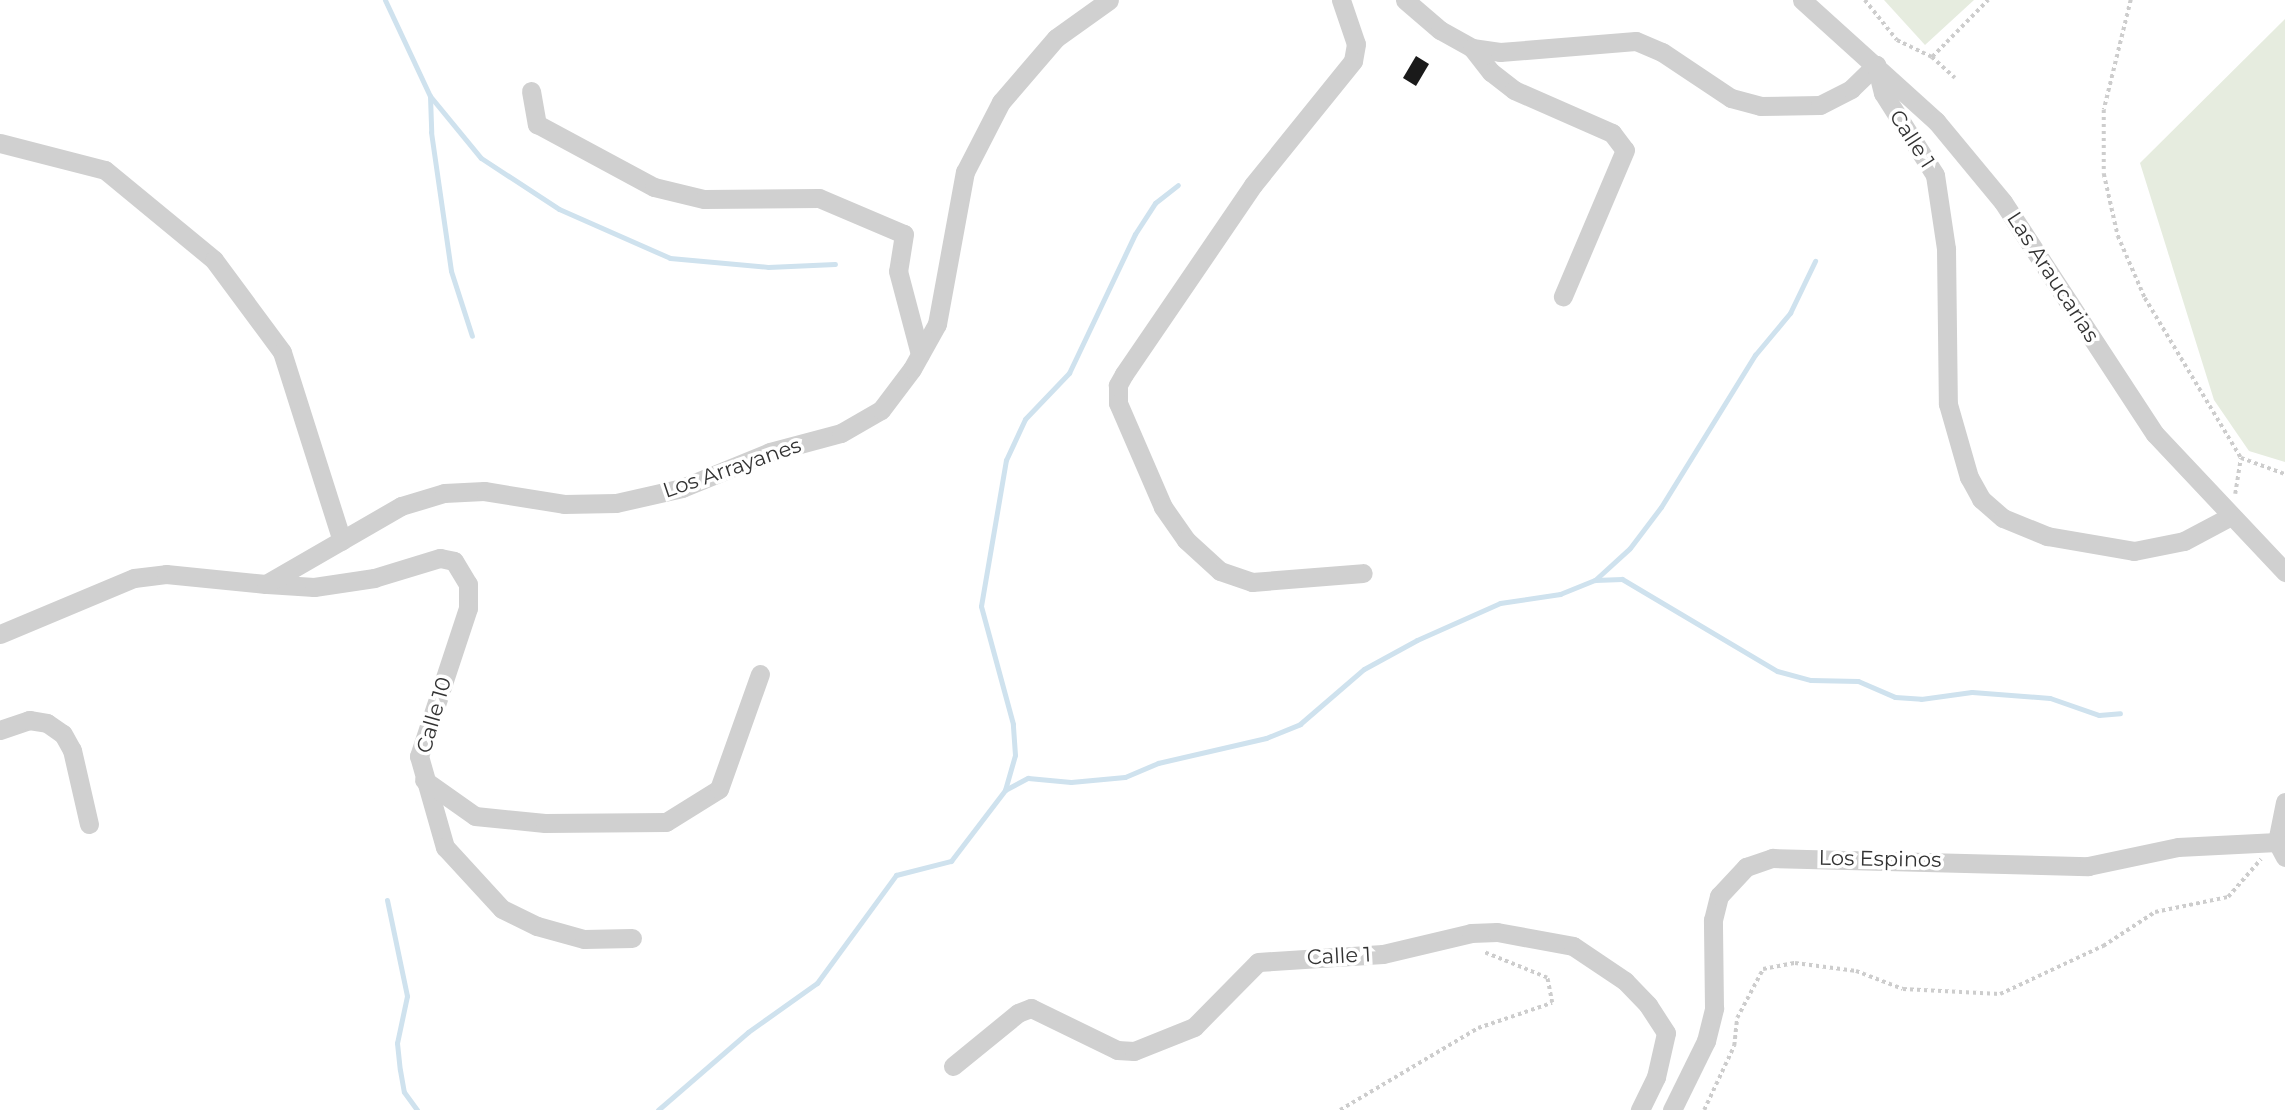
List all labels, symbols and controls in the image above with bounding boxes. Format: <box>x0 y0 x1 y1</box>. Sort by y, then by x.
street label: Calle 1 <box>1884 105 1940 173</box>
street label: Las Araucarias <box>2001 207 2105 347</box>
street label: Los Arrayanes <box>660 433 804 503</box>
street label: Calle 10 <box>411 674 457 756</box>
street label: Los Espinos <box>1818 845 1942 873</box>
street label: Calle 1 <box>1306 942 1372 970</box>

